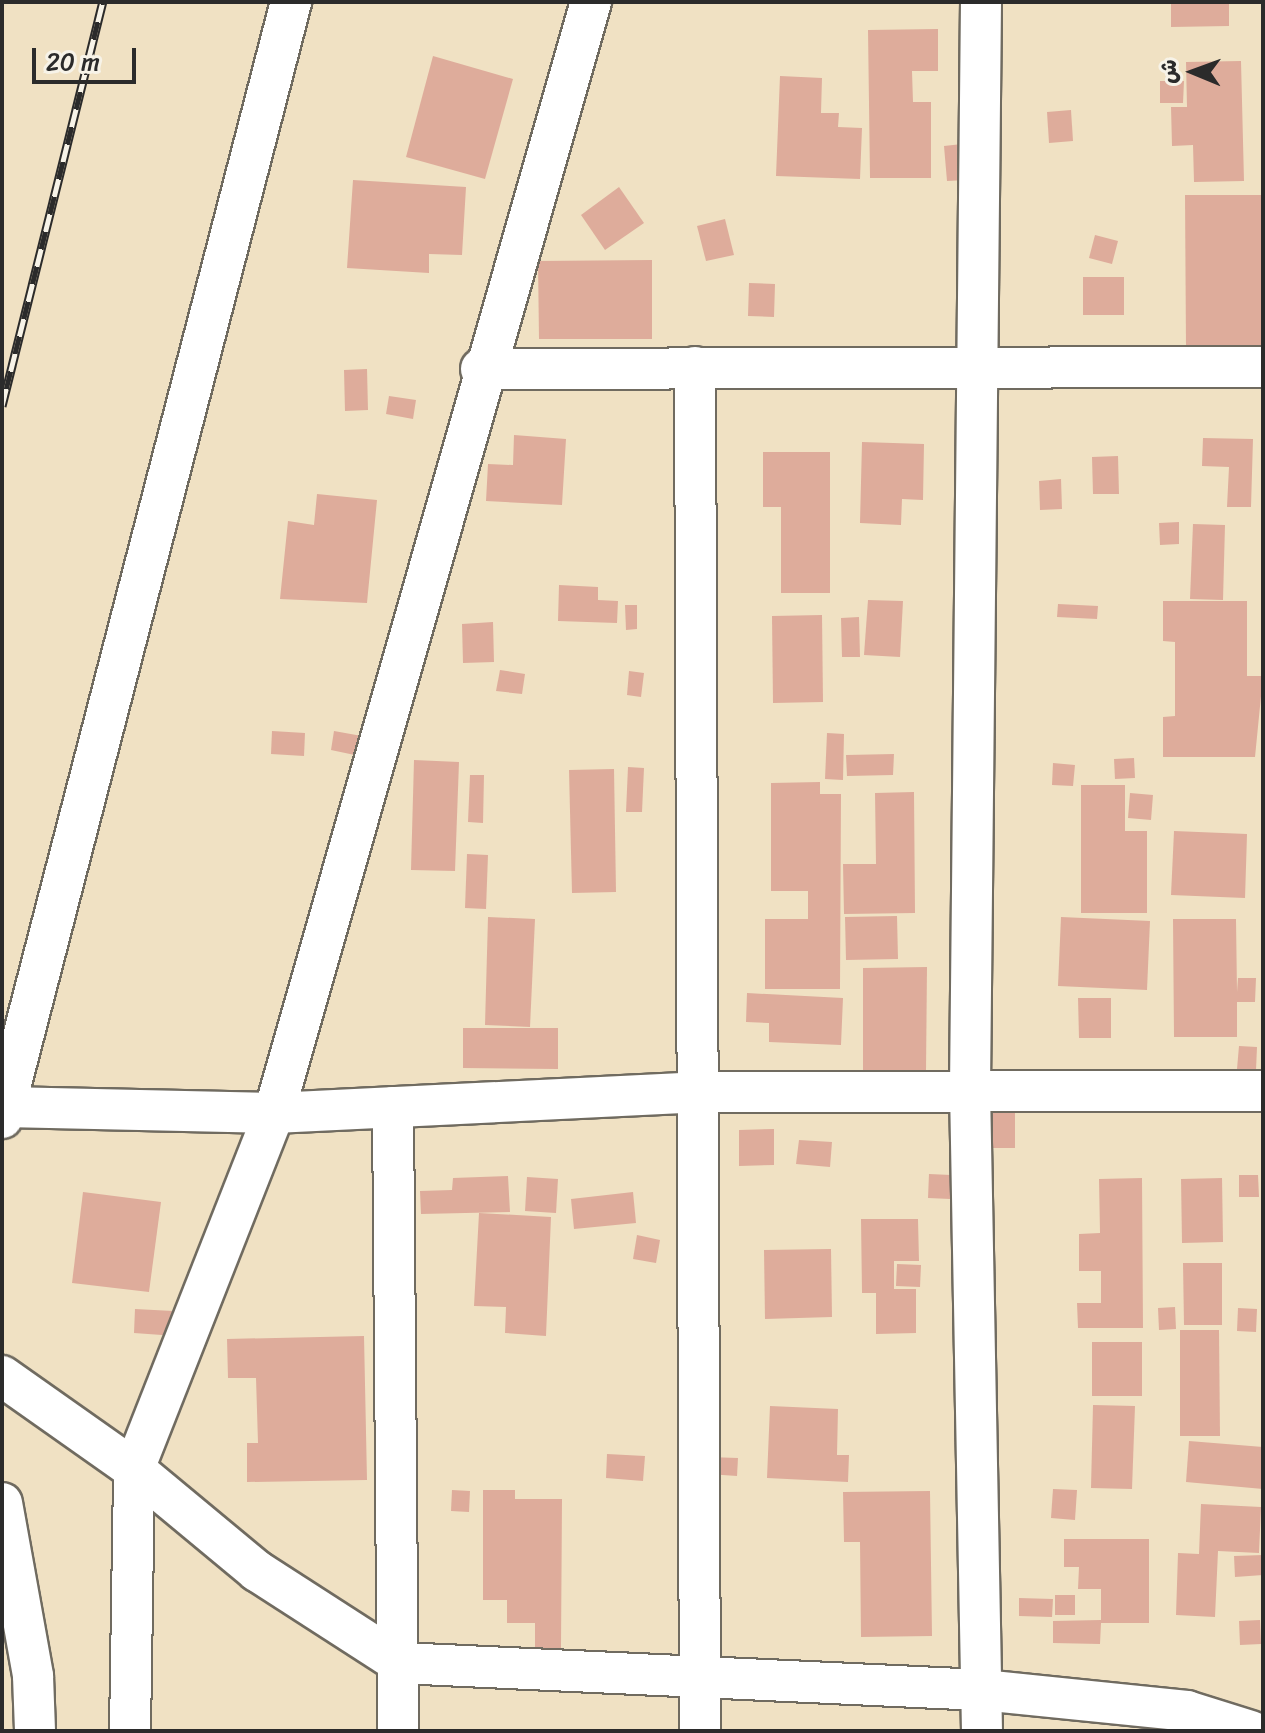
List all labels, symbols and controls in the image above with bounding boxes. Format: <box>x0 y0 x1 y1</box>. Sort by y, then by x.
scale bar <box>36 32 140 82</box>
north arrow <box>1153 32 1233 112</box>
text: 20 m <box>46 41 100 83</box>
text: ش <box>1149 59 1188 84</box>

